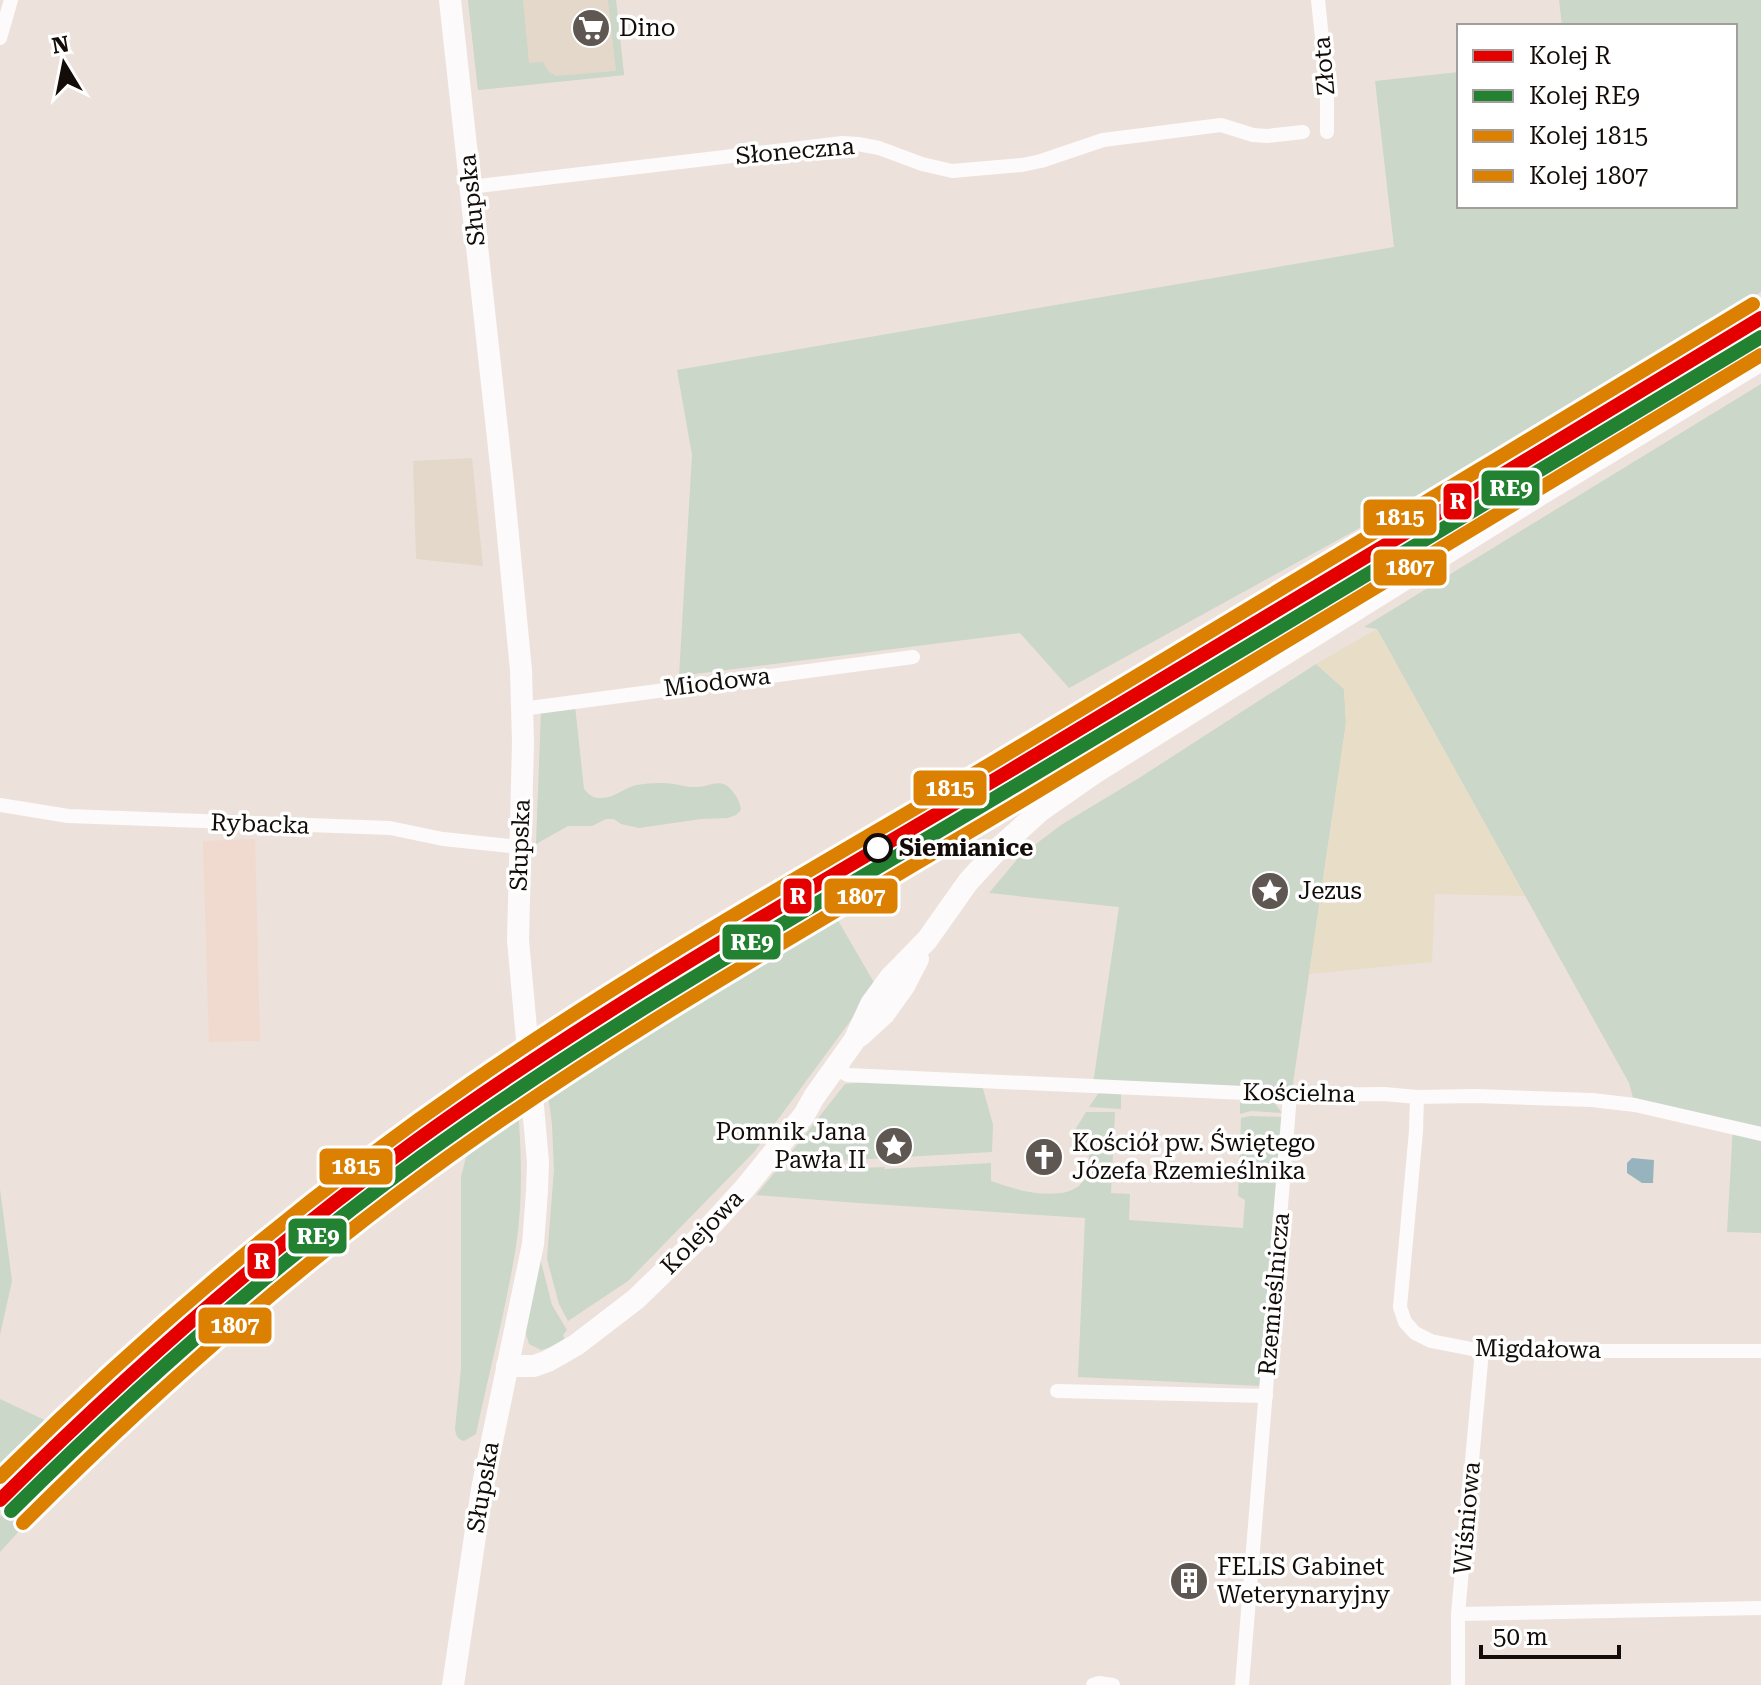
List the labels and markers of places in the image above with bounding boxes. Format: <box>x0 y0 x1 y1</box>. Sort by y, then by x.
supermarket icon: Dino <box>570 7 612 49</box>
place label: Dino <box>619 14 675 42</box>
marker: Siemianice <box>864 834 892 862</box>
place label: Siemianice <box>899 834 1033 862</box>
place icon: Jezus <box>1249 870 1291 912</box>
place label: Jezus <box>1298 877 1362 905</box>
place label: Pomnik Jana Pawła II <box>716 1118 866 1174</box>
place icon: Pomnik Jana Pawła II <box>873 1125 915 1167</box>
place label: Kościół pw. Świętego Józefa Rzemieślnika <box>1072 1128 1316 1185</box>
church icon: Kościół pw. Świętego Józefa Rzemieślnika <box>1023 1136 1065 1178</box>
place label: FELIS Gabinet Weterynaryjny <box>1217 1553 1391 1609</box>
building icon: FELIS Gabinet Weterynaryjny <box>1168 1560 1210 1602</box>

